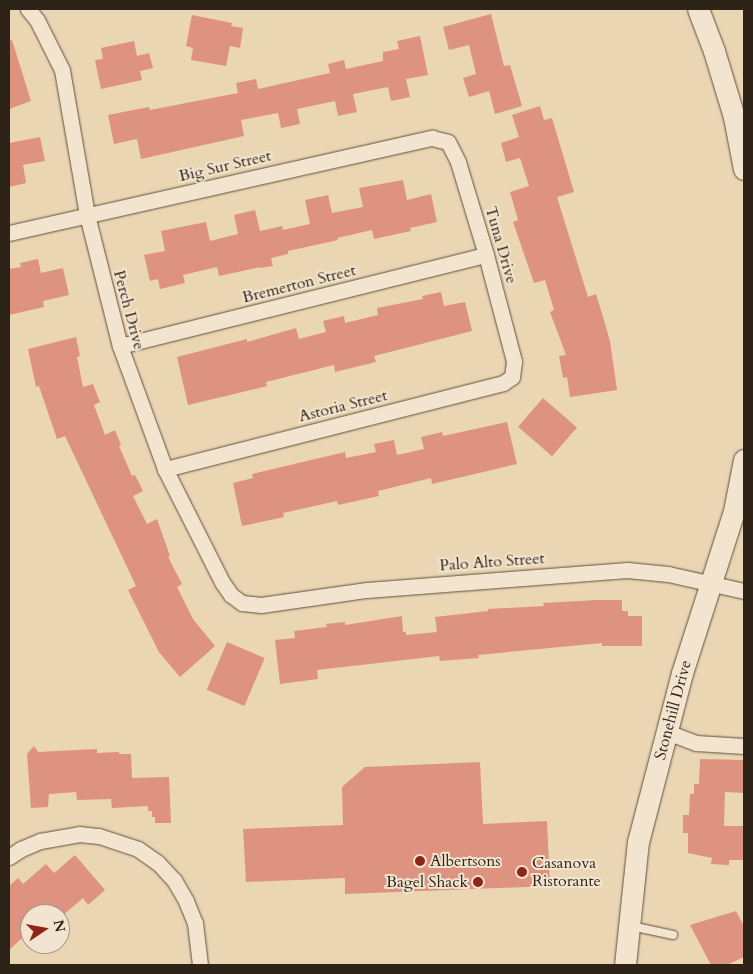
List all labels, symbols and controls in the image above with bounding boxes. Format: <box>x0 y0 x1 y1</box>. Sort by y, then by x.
street label: Big Sur Street <box>177 146 273 186</box>
street label: Tuna Drive <box>481 204 521 286</box>
street label: Bremerton Street <box>240 261 358 307</box>
street label: Perch Drive <box>109 268 149 352</box>
street label: Astoria Street <box>297 386 389 426</box>
street label: Palo Alto Street <box>439 549 545 575</box>
street label: Stonehill Drive <box>650 658 696 762</box>
place label: Albertsons <box>430 851 501 871</box>
place label: Casanova Ristorante <box>532 853 601 891</box>
marker: Albertsons <box>414 855 426 867</box>
marker: Casanova Ristorante <box>516 866 528 878</box>
place label: Bagel Shack <box>386 872 468 892</box>
marker: Bagel Shack <box>472 876 484 888</box>
north arrow <box>20 904 70 954</box>
text: N <box>49 918 70 934</box>

